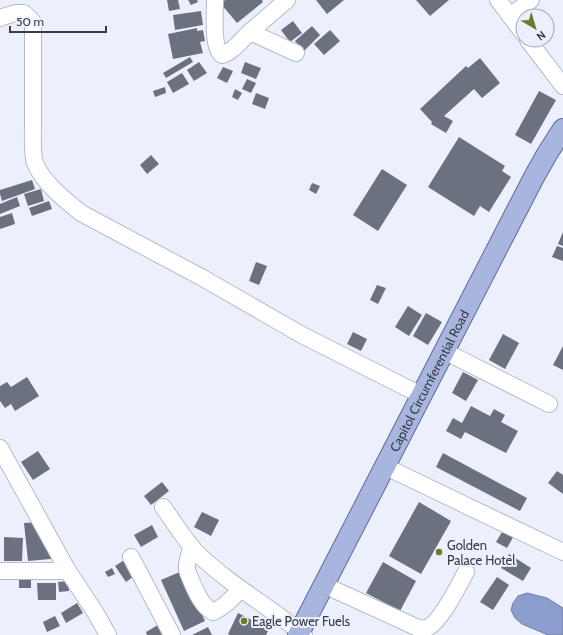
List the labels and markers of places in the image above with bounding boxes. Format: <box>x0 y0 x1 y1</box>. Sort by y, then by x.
place label: Golden Palace Hotel <box>447 537 515 568</box>
marker: Golden Palace Hotel <box>434 547 444 557</box>
place label: Eagle Power Fuels <box>252 613 351 629</box>
marker: Eagle Power Fuels <box>239 616 249 626</box>

